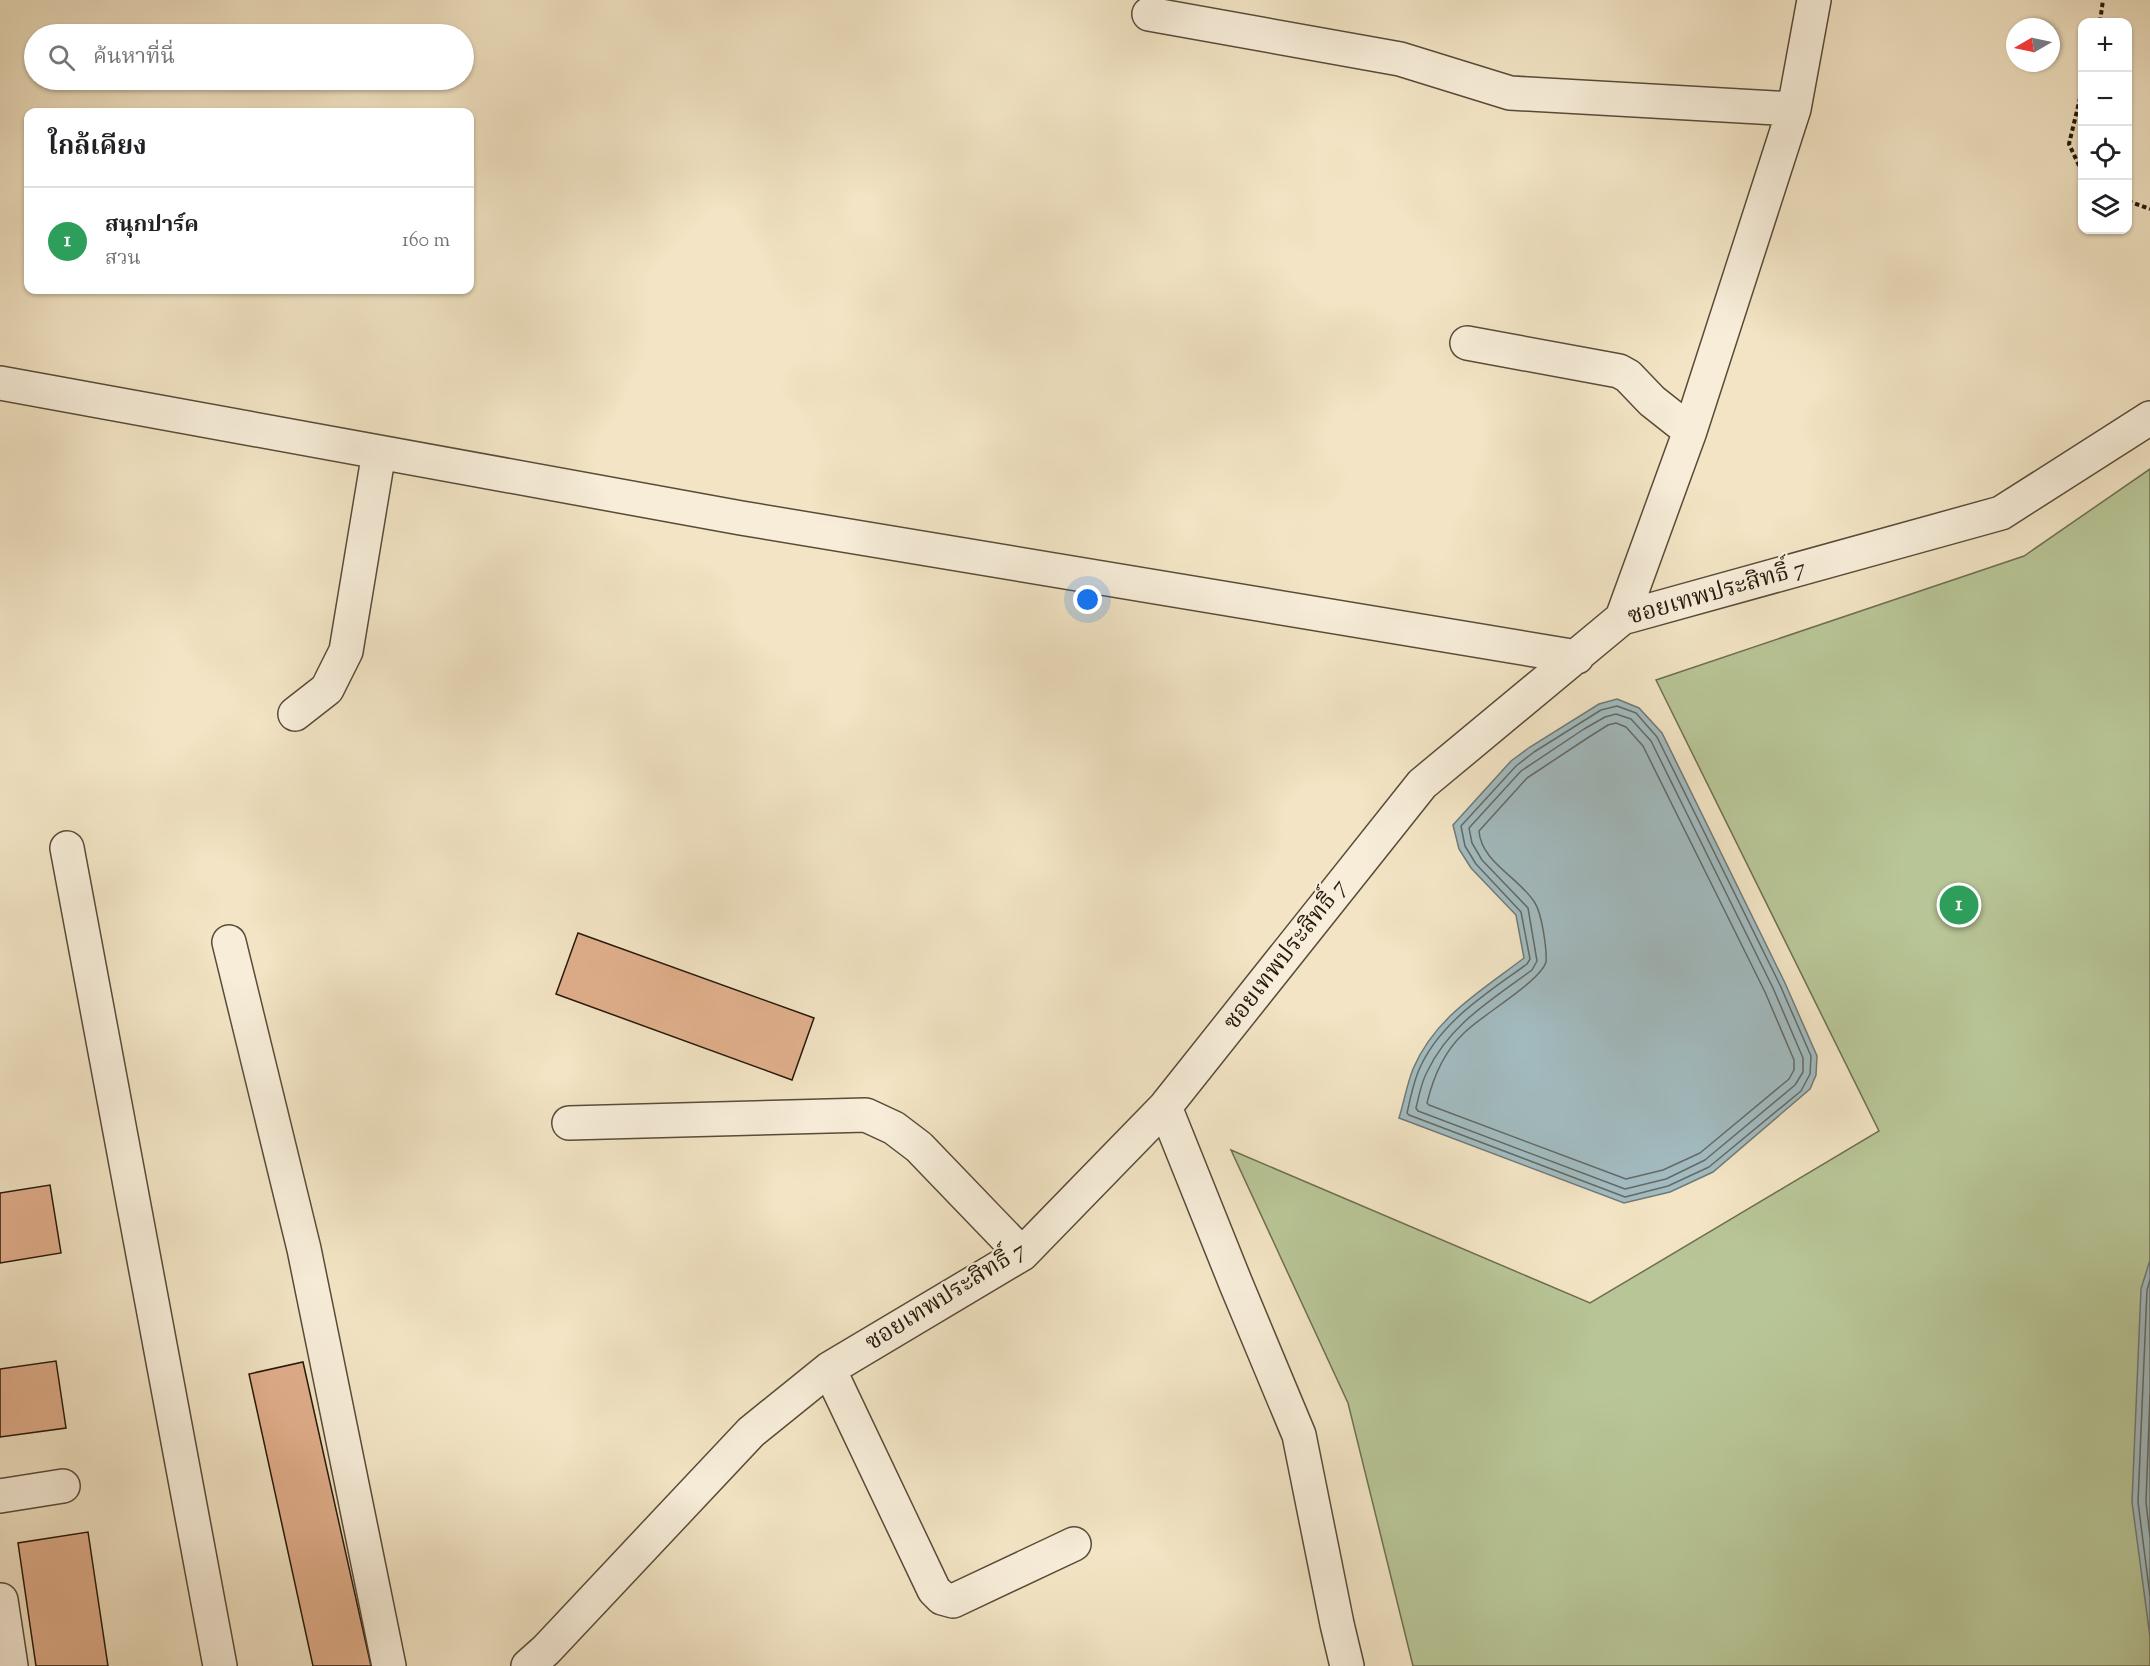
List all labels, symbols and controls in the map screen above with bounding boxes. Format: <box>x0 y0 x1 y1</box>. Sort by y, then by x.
north arrow <box>2006 18 2060 72</box>
map controls <box>2078 18 2132 234</box>
button: + <box>2078 18 2132 72</box>
search box <box>24 24 474 90</box>
icon: search <box>45 41 78 74</box>
text: ค้นหาที่นี่ <box>93 42 175 74</box>
button: − <box>2078 72 2132 126</box>
button: locate <box>2078 126 2132 180</box>
text: ใกล้เคียง <box>48 129 147 166</box>
button: layers <box>2078 180 2132 234</box>
text: สนุกปาร์ค <box>105 210 199 242</box>
text: 1 <box>64 227 71 256</box>
text: 160 m <box>402 227 450 256</box>
text: สวน <box>105 245 141 274</box>
street label: ซอยเทพประสิทธิ์ 7 <box>1623 549 1810 635</box>
your location <box>1073 585 1102 614</box>
street label: ซอยเทพประสิทธิ์ 7 <box>1214 871 1356 1038</box>
pin: 1 <box>1940 882 1978 928</box>
street label: ซอยเทพประสิทธิ์ 7 <box>858 1232 1033 1360</box>

